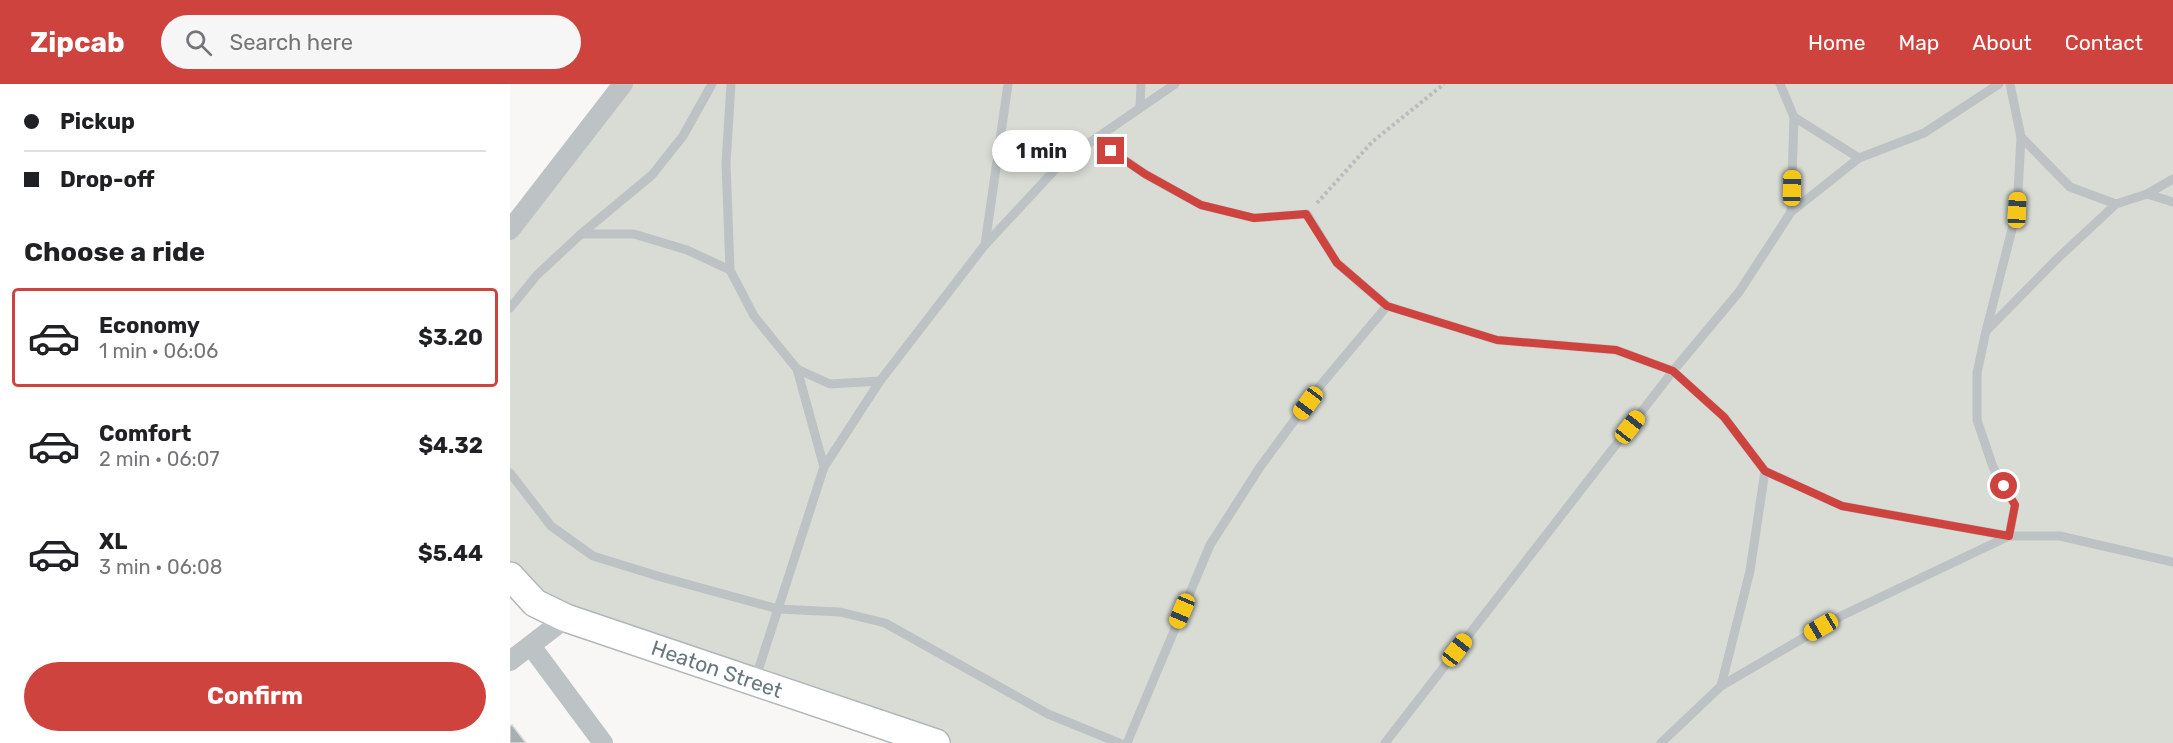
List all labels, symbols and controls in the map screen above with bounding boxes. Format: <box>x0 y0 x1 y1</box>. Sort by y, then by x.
search box <box>161 15 581 69</box>
text: Zipcab <box>30 26 125 59</box>
icon: search <box>182 26 215 59</box>
text: Search here <box>230 29 353 56</box>
text: Home <box>1808 30 1865 55</box>
text: Map <box>1898 30 1939 55</box>
text: About <box>1972 30 2032 55</box>
text: Contact <box>2065 30 2143 55</box>
text: Pickup <box>60 108 135 135</box>
callout: 1 min <box>991 130 1090 172</box>
route end <box>1097 137 1124 164</box>
text: 1 min <box>1016 139 1067 163</box>
text: Drop-off <box>60 166 155 193</box>
car <box>1783 170 1801 206</box>
car <box>2007 192 2027 228</box>
text: Choose a ride <box>24 236 205 268</box>
icon: car <box>27 311 81 365</box>
text: Economy <box>99 312 200 339</box>
text: $3.20 <box>418 324 483 351</box>
text: 1 min · 06:06 <box>99 339 218 363</box>
car <box>1290 383 1326 423</box>
car <box>1612 407 1648 447</box>
icon: car <box>27 419 81 473</box>
text: Comfort <box>99 420 191 447</box>
text: $4.32 <box>418 432 483 459</box>
text: 2 min · 06:07 <box>99 447 220 471</box>
route start <box>1990 472 2017 499</box>
icon: car <box>27 527 81 581</box>
text: XL <box>99 528 127 555</box>
text: $5.44 <box>418 540 483 567</box>
text: 3 min · 06:08 <box>99 555 222 579</box>
car <box>1167 591 1197 631</box>
car <box>1801 610 1841 644</box>
car <box>1439 630 1475 670</box>
street label: Heaton Street <box>648 635 786 703</box>
button: Confirm <box>24 662 486 731</box>

